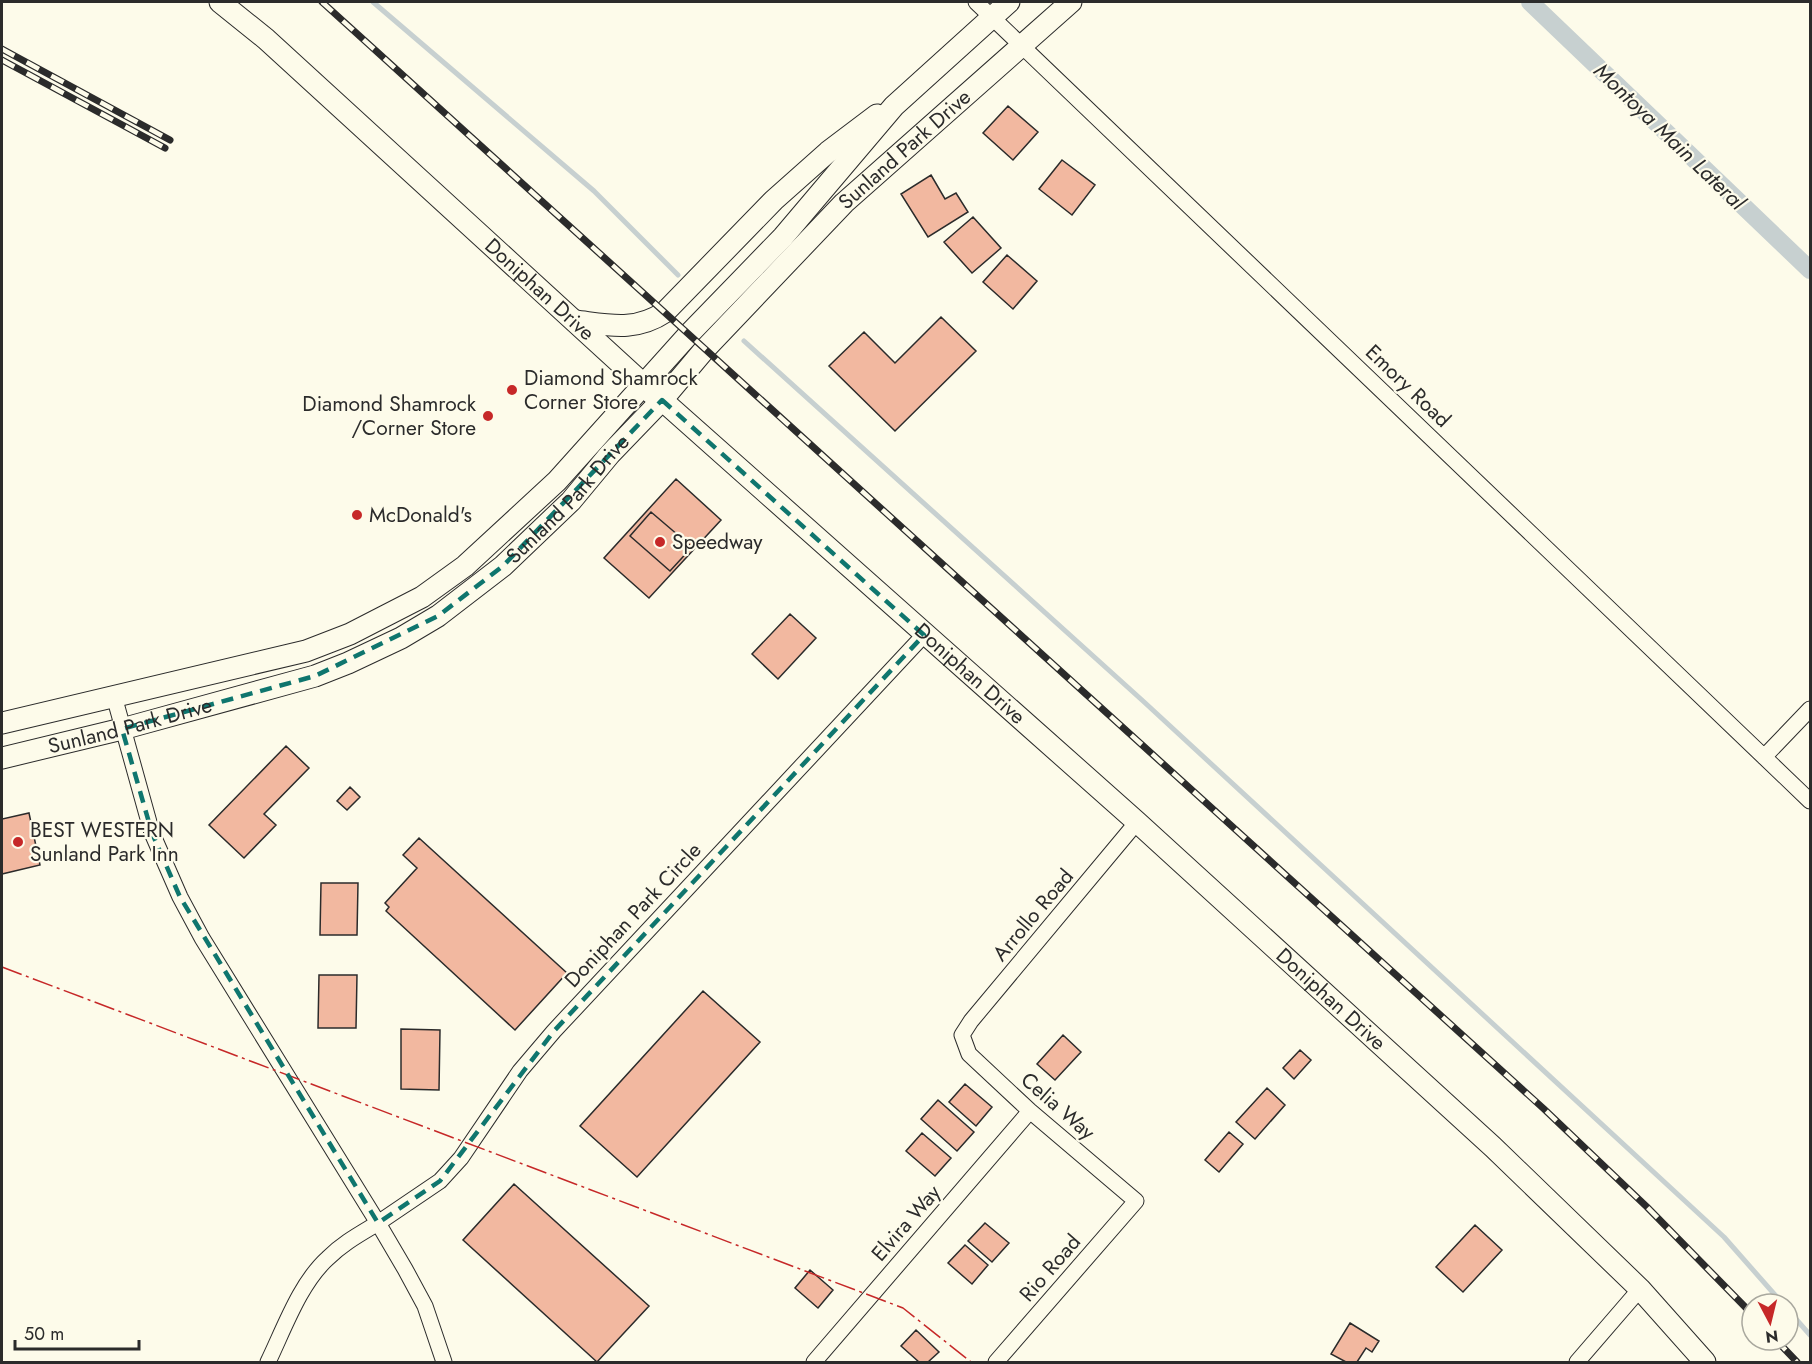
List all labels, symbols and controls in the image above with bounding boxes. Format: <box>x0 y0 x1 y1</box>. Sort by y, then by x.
water label: Montoya Main Lateral <box>1587 55 1754 218</box>
street label: Sunland Park Drive <box>832 82 978 216</box>
street label: Doniphan Drive <box>478 231 601 348</box>
street label: Emory Road <box>1359 338 1457 434</box>
place label: Diamond Shamrock Corner Store <box>524 363 698 417</box>
marker: Diamond Shamrock Corner Store <box>505 383 519 397</box>
place label: Diamond Shamrock /Corner Store <box>302 389 477 443</box>
marker: Diamond Shamrock /Corner Store <box>481 409 495 423</box>
street label: Sunland Park Drive <box>499 427 636 571</box>
place label: McDonald's <box>369 500 472 530</box>
marker: McDonald's <box>350 508 364 522</box>
place label: Speedway <box>672 527 763 557</box>
marker: Speedway <box>653 535 667 549</box>
street label: Doniphan Drive <box>908 616 1032 731</box>
street label: Sunland Park Drive <box>45 690 216 761</box>
place label: BEST WESTERN Sunland Park Inn <box>30 815 179 869</box>
marker: BEST WESTERN Sunland Park Inn <box>11 835 25 849</box>
street label: Doniphan Park Circle <box>558 836 708 994</box>
street label: Arrollo Road <box>985 862 1081 968</box>
street label: Doniphan Drive <box>1269 941 1393 1057</box>
street label: Celia Way <box>1014 1065 1102 1147</box>
street label: Elvira Way <box>864 1178 948 1268</box>
street label: Rio Road <box>1012 1228 1088 1308</box>
north arrow <box>1740 1292 1800 1352</box>
scale bar <box>15 1313 140 1351</box>
text: 50 m <box>24 1321 64 1347</box>
text: N <box>1764 1324 1779 1349</box>

